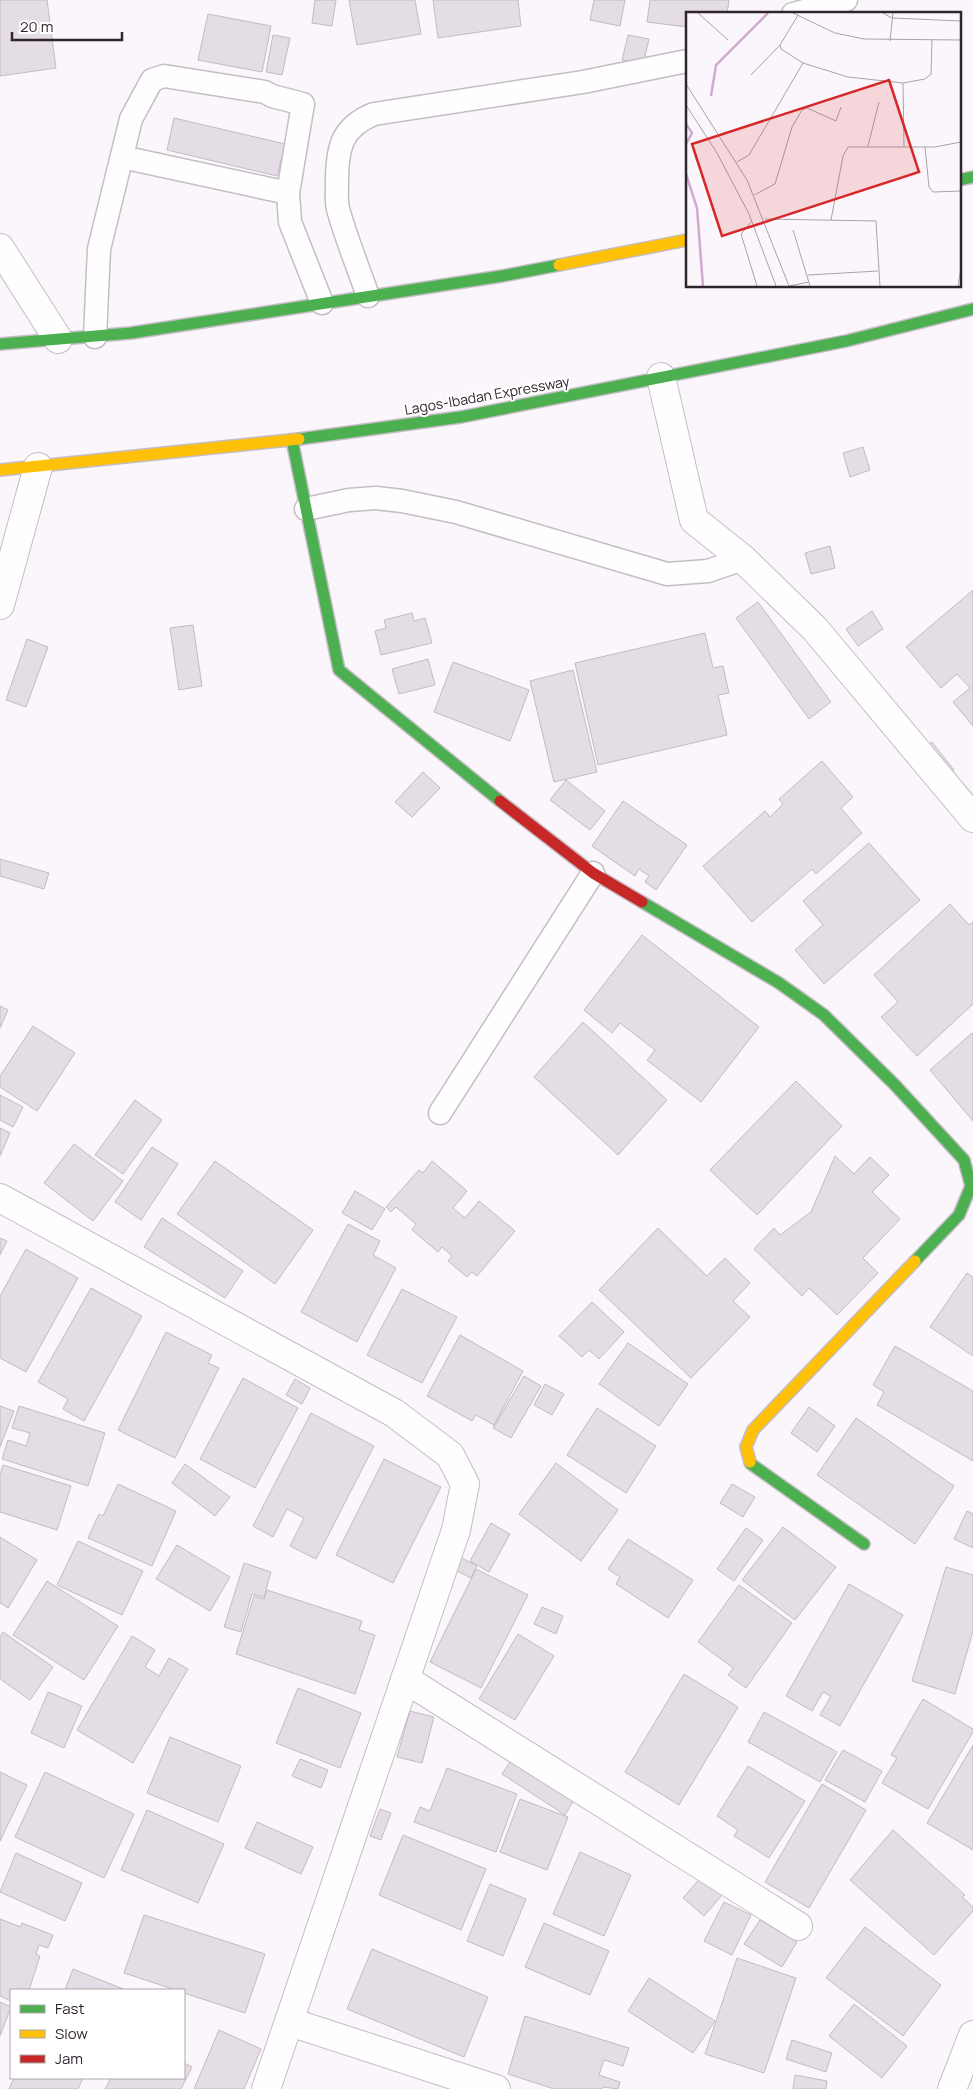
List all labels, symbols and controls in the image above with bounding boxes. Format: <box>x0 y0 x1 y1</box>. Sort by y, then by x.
scale bar <box>12 10 122 42</box>
inset map <box>686 12 960 288</box>
text: 20 m <box>20 16 53 37</box>
street label: Lagos-Ibadan Expressway <box>403 371 572 419</box>
legend <box>10 1989 185 2079</box>
text: Fast <box>55 1998 84 2019</box>
text: Slow <box>55 2023 88 2044</box>
text: Jam <box>55 2048 83 2069</box>

